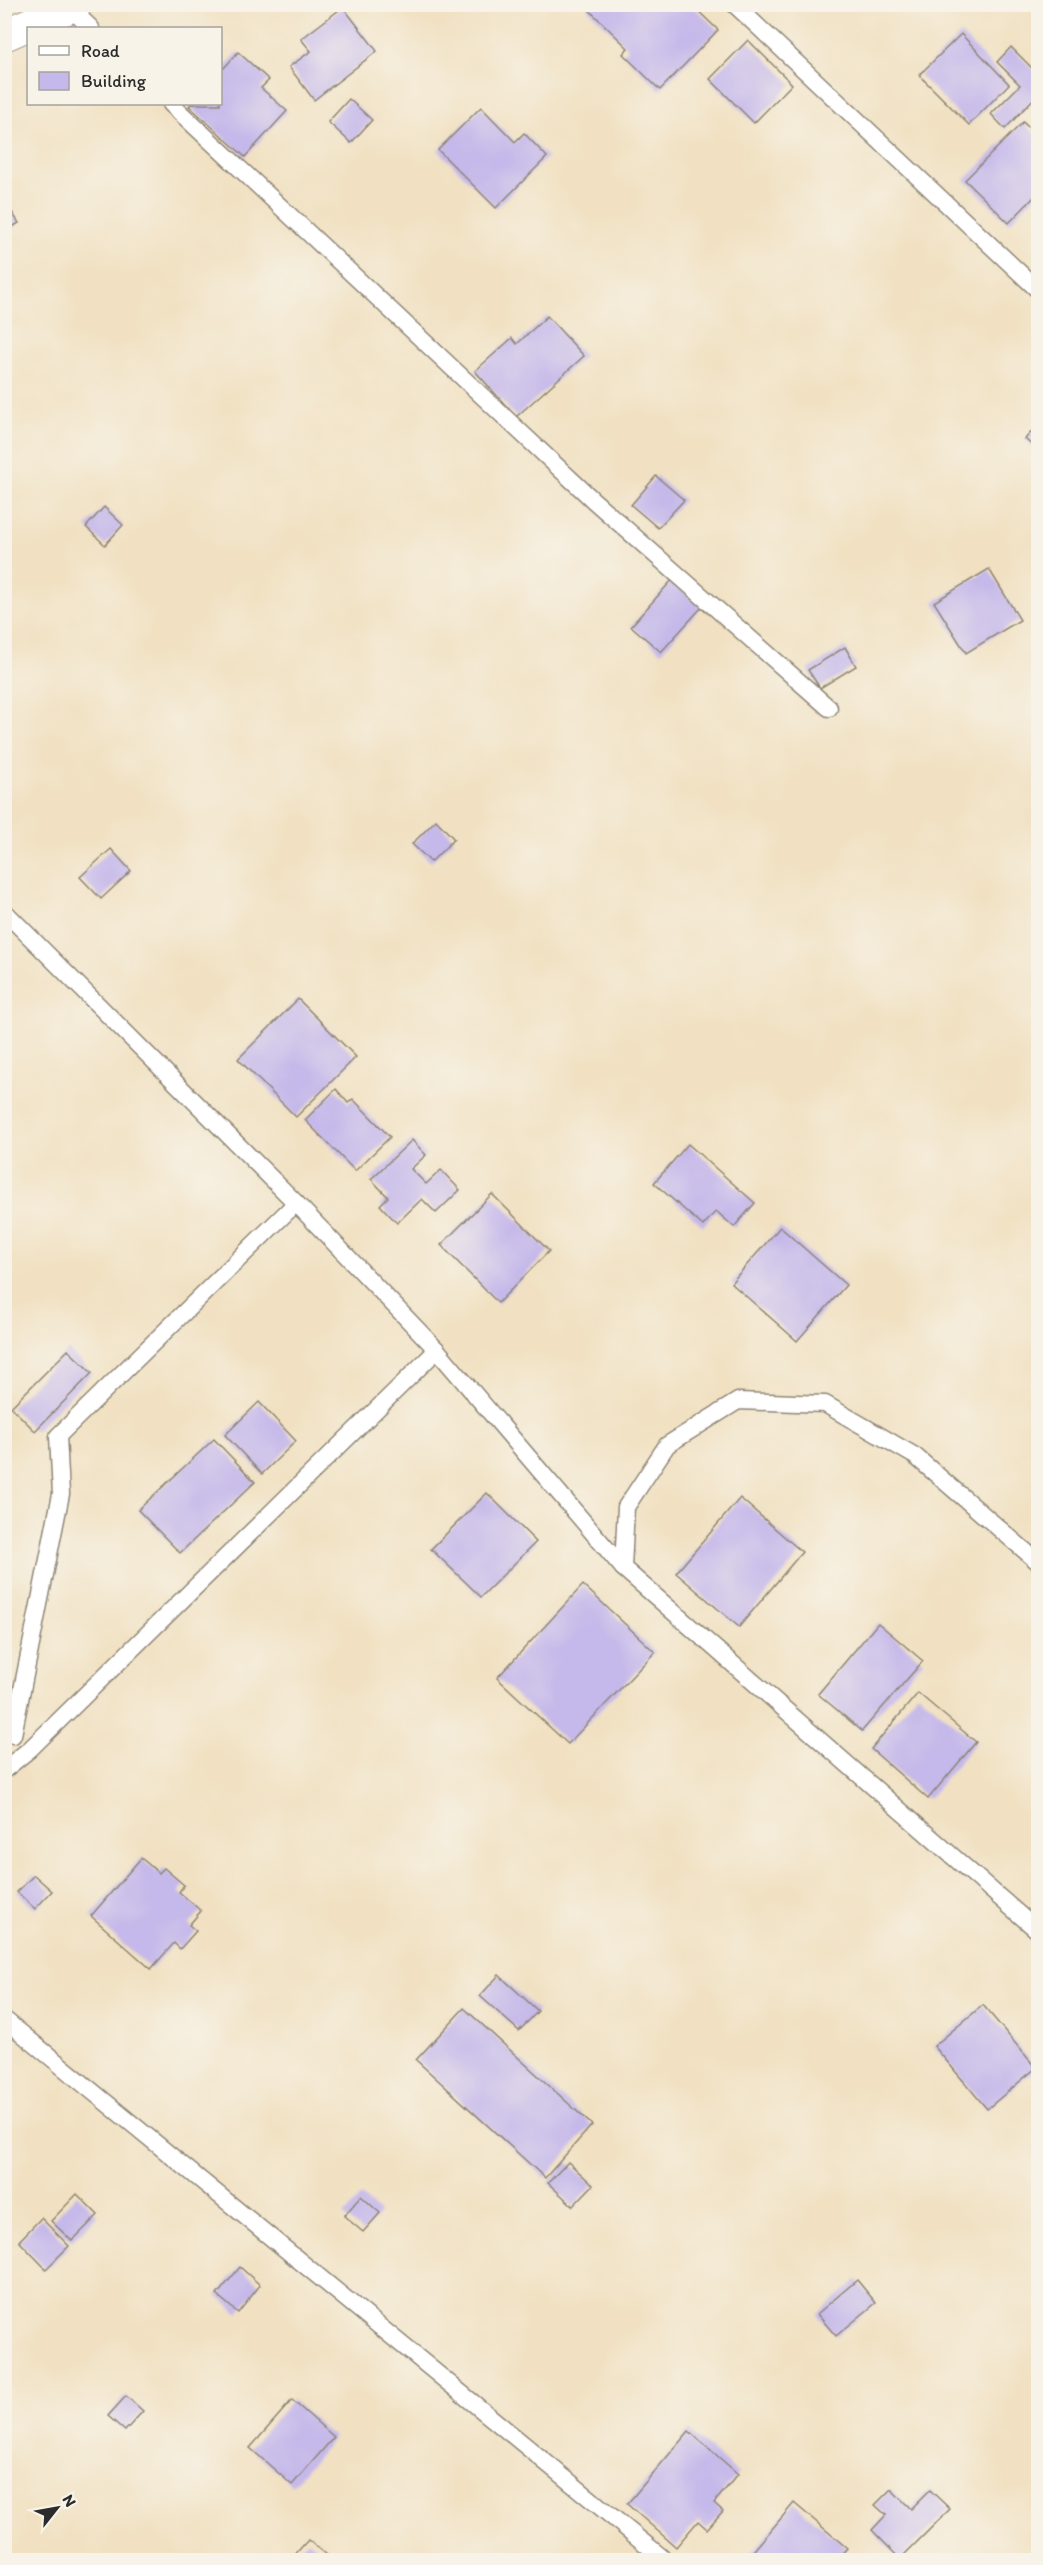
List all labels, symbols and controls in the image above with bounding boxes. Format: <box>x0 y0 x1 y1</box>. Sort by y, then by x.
legend <box>27 27 222 105</box>
text: Road <box>81 40 120 62</box>
text: Building <box>81 70 147 92</box>
north arrow <box>27 2478 87 2538</box>
text: N <box>59 2491 80 2510</box>

